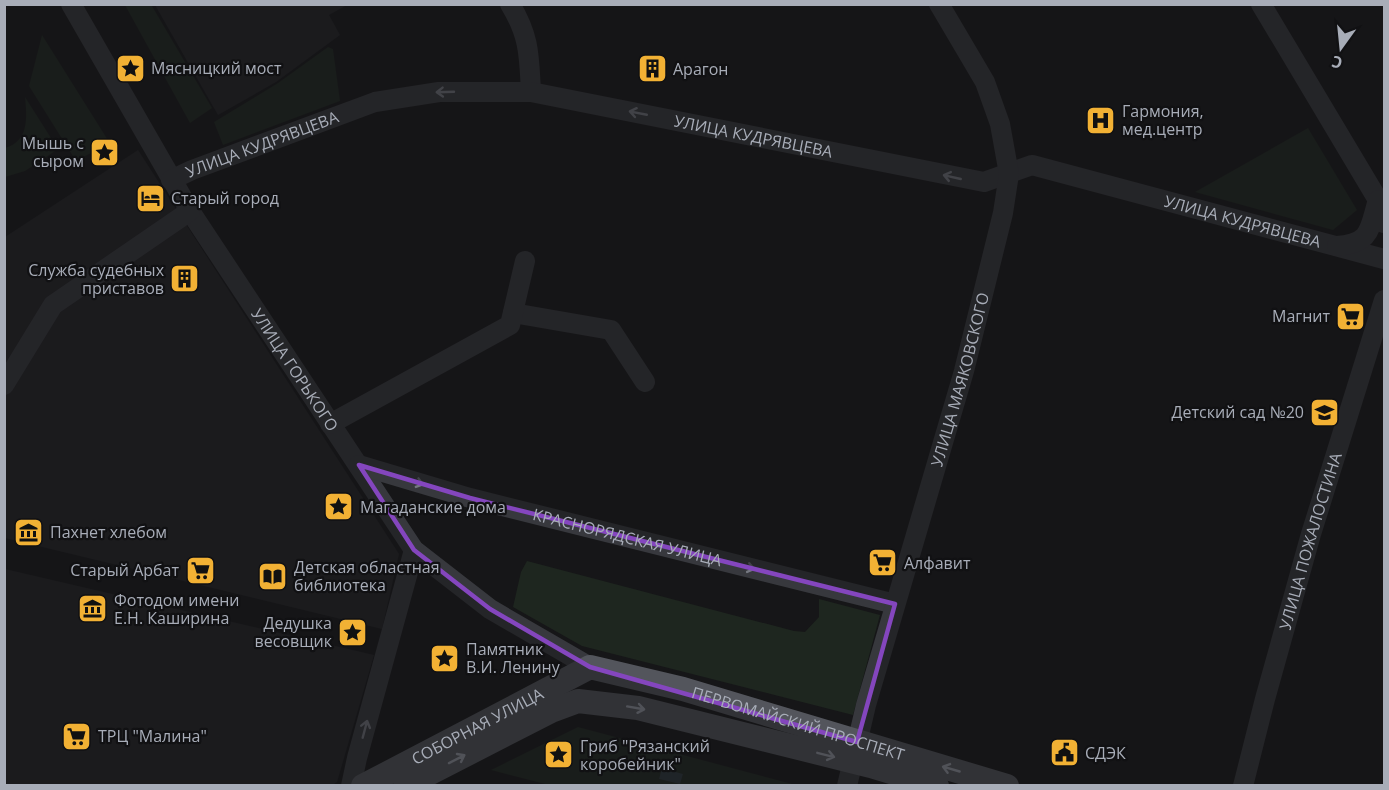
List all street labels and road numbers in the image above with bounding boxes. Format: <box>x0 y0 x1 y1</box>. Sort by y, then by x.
street label: УЛИЦА КУДРЯВЦЕВА <box>182 105 342 182</box>
street label: УЛИЦА КУДРЯВЦЕВА <box>672 110 835 163</box>
street label: УЛИЦА КУДРЯВЦЕВА <box>1162 190 1324 253</box>
street label: УЛИЦА МАЯКОВСКОГО <box>926 290 994 469</box>
street label: УЛИЦА ГОРЬКОГО <box>246 304 343 435</box>
street label: УЛИЦА ПОЖАЛОСТИНА <box>1274 449 1347 632</box>
street label: КРАСНОРЯДСКАЯ УЛИЦА <box>531 503 725 572</box>
street label: ПЕРВОМАЙСКИЙ ПРОСПЕКТ <box>689 681 907 766</box>
street label: СОБОРНАЯ УЛИЦА <box>408 682 548 770</box>

